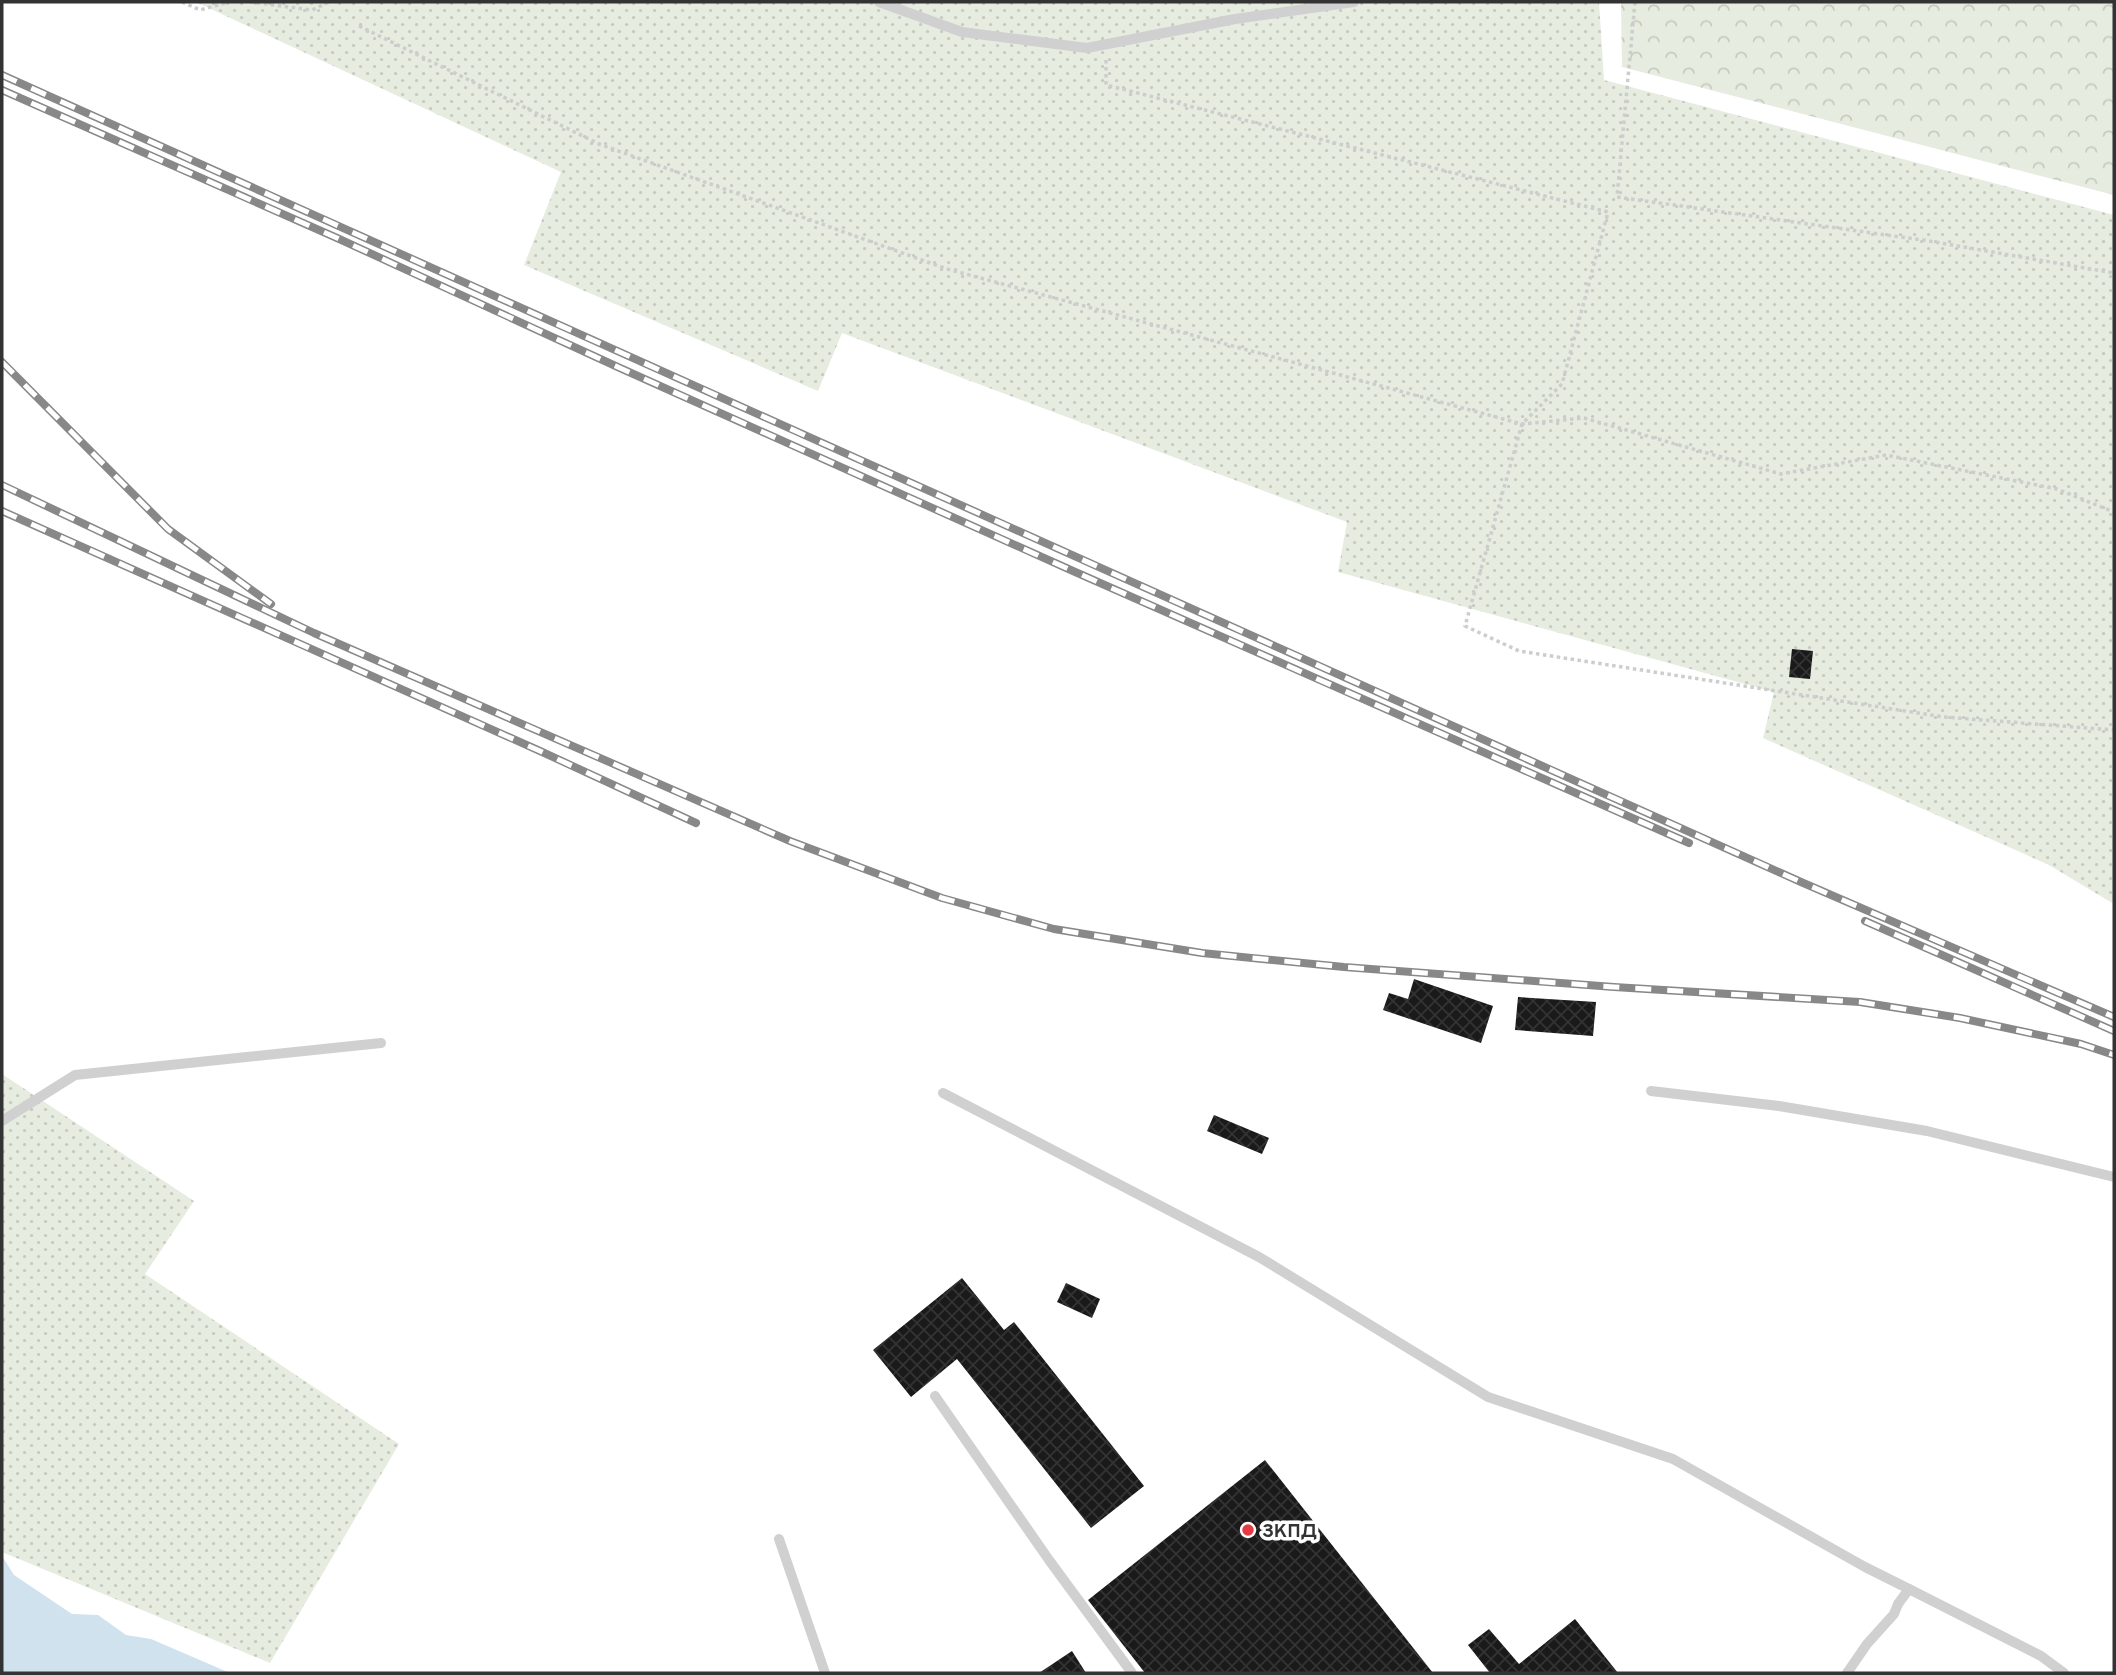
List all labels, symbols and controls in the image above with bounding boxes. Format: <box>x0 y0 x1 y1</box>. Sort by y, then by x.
place label: ЗКПД <box>1262 1520 1317 1544</box>
marker: ЗКПД <box>1240 1522 1256 1538</box>

